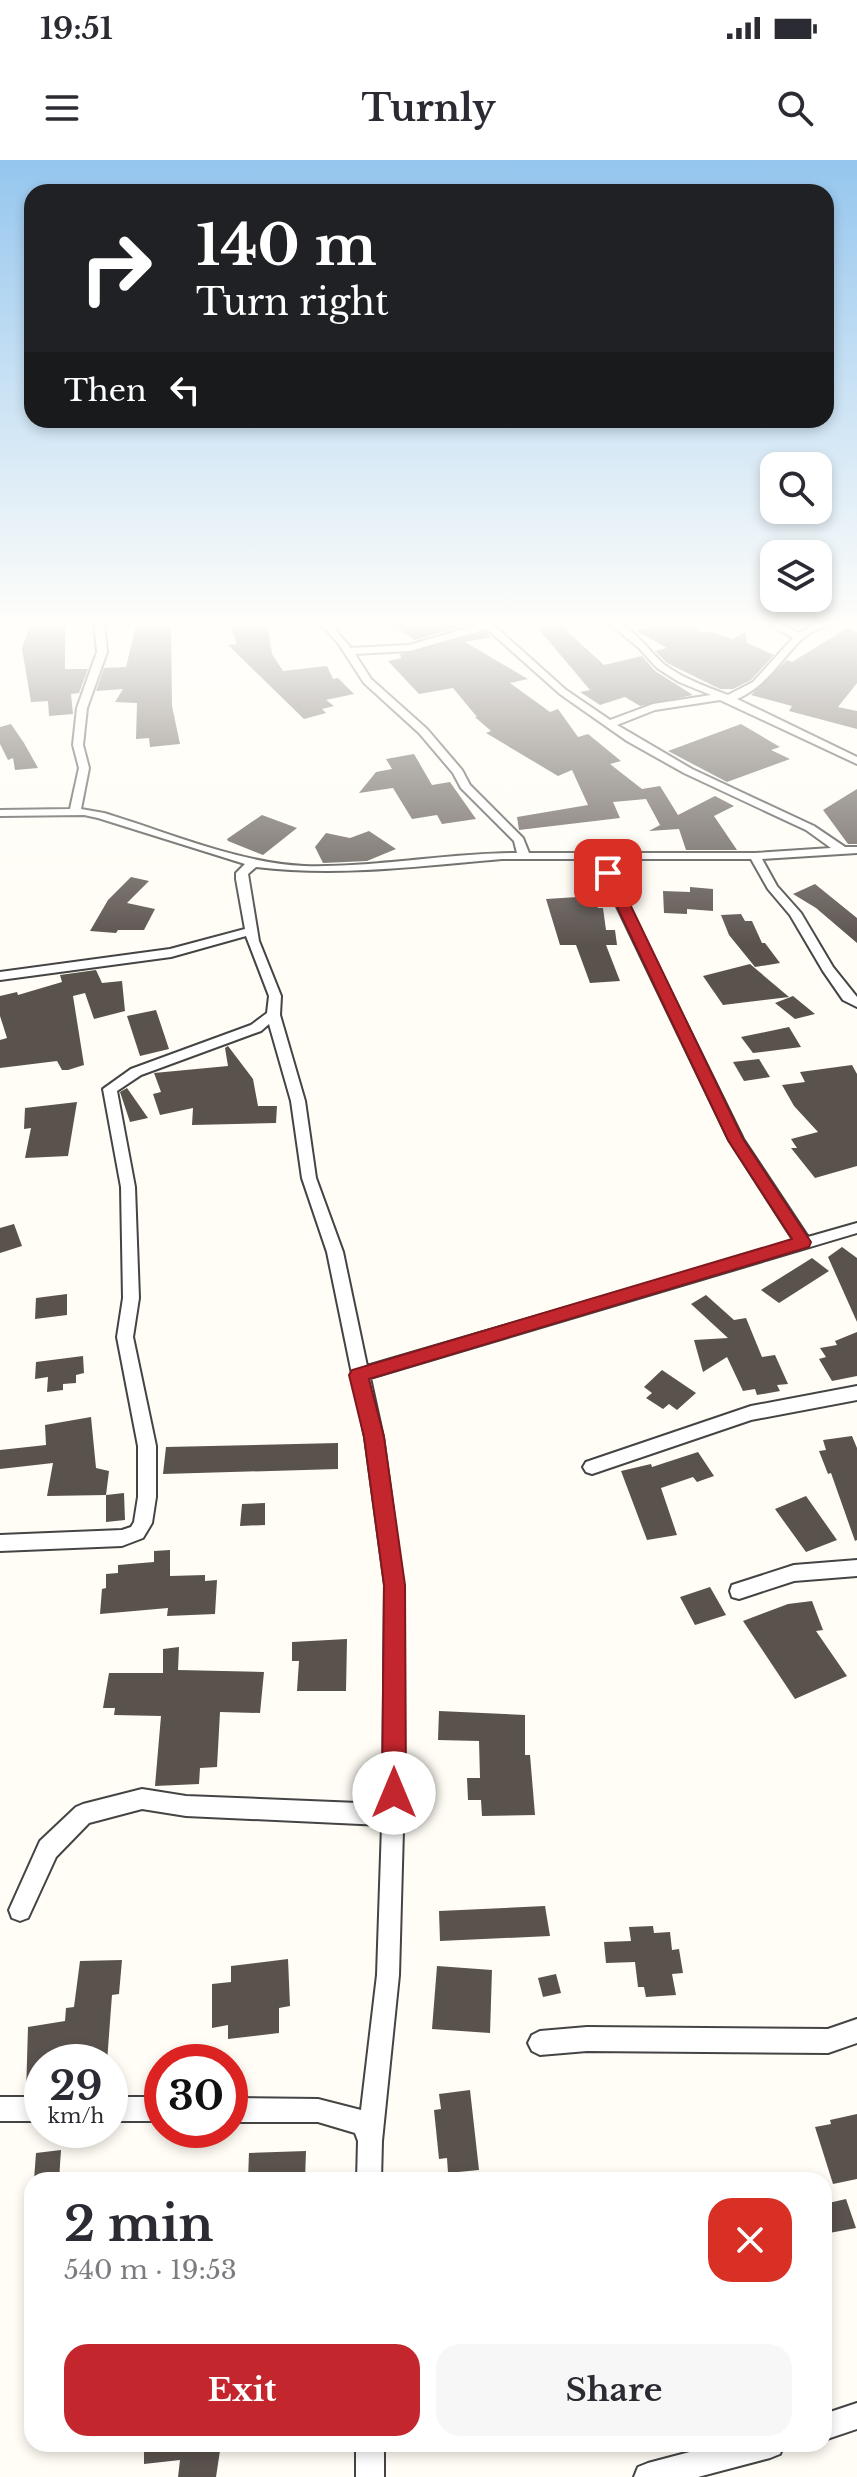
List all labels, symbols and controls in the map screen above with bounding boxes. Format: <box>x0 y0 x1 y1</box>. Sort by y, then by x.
text: 19:51 <box>40 10 113 47</box>
icon: menu <box>40 86 84 130</box>
text: Turnly <box>362 86 495 131</box>
icon: search <box>773 86 817 130</box>
text: 140 m <box>196 211 377 280</box>
icon: right <box>64 216 168 320</box>
text: Turn right <box>196 280 389 325</box>
icon: left <box>163 368 207 412</box>
text: Then <box>64 372 147 409</box>
map controls <box>760 452 832 612</box>
button: search <box>760 452 832 524</box>
button: layers <box>760 540 832 612</box>
pin <box>574 839 642 907</box>
icon: arrive <box>586 851 630 895</box>
position arrow <box>352 1751 436 1835</box>
speed limit sign: 30 <box>144 2044 248 2148</box>
text: 29 <box>50 2061 103 2111</box>
text: km/h <box>48 2104 104 2128</box>
text: 2 min <box>64 2194 213 2254</box>
button: close <box>708 2198 792 2282</box>
text: 540 m · 19:53 <box>64 2254 237 2286</box>
button: Exit <box>64 2344 420 2436</box>
button: Share <box>436 2344 792 2436</box>

